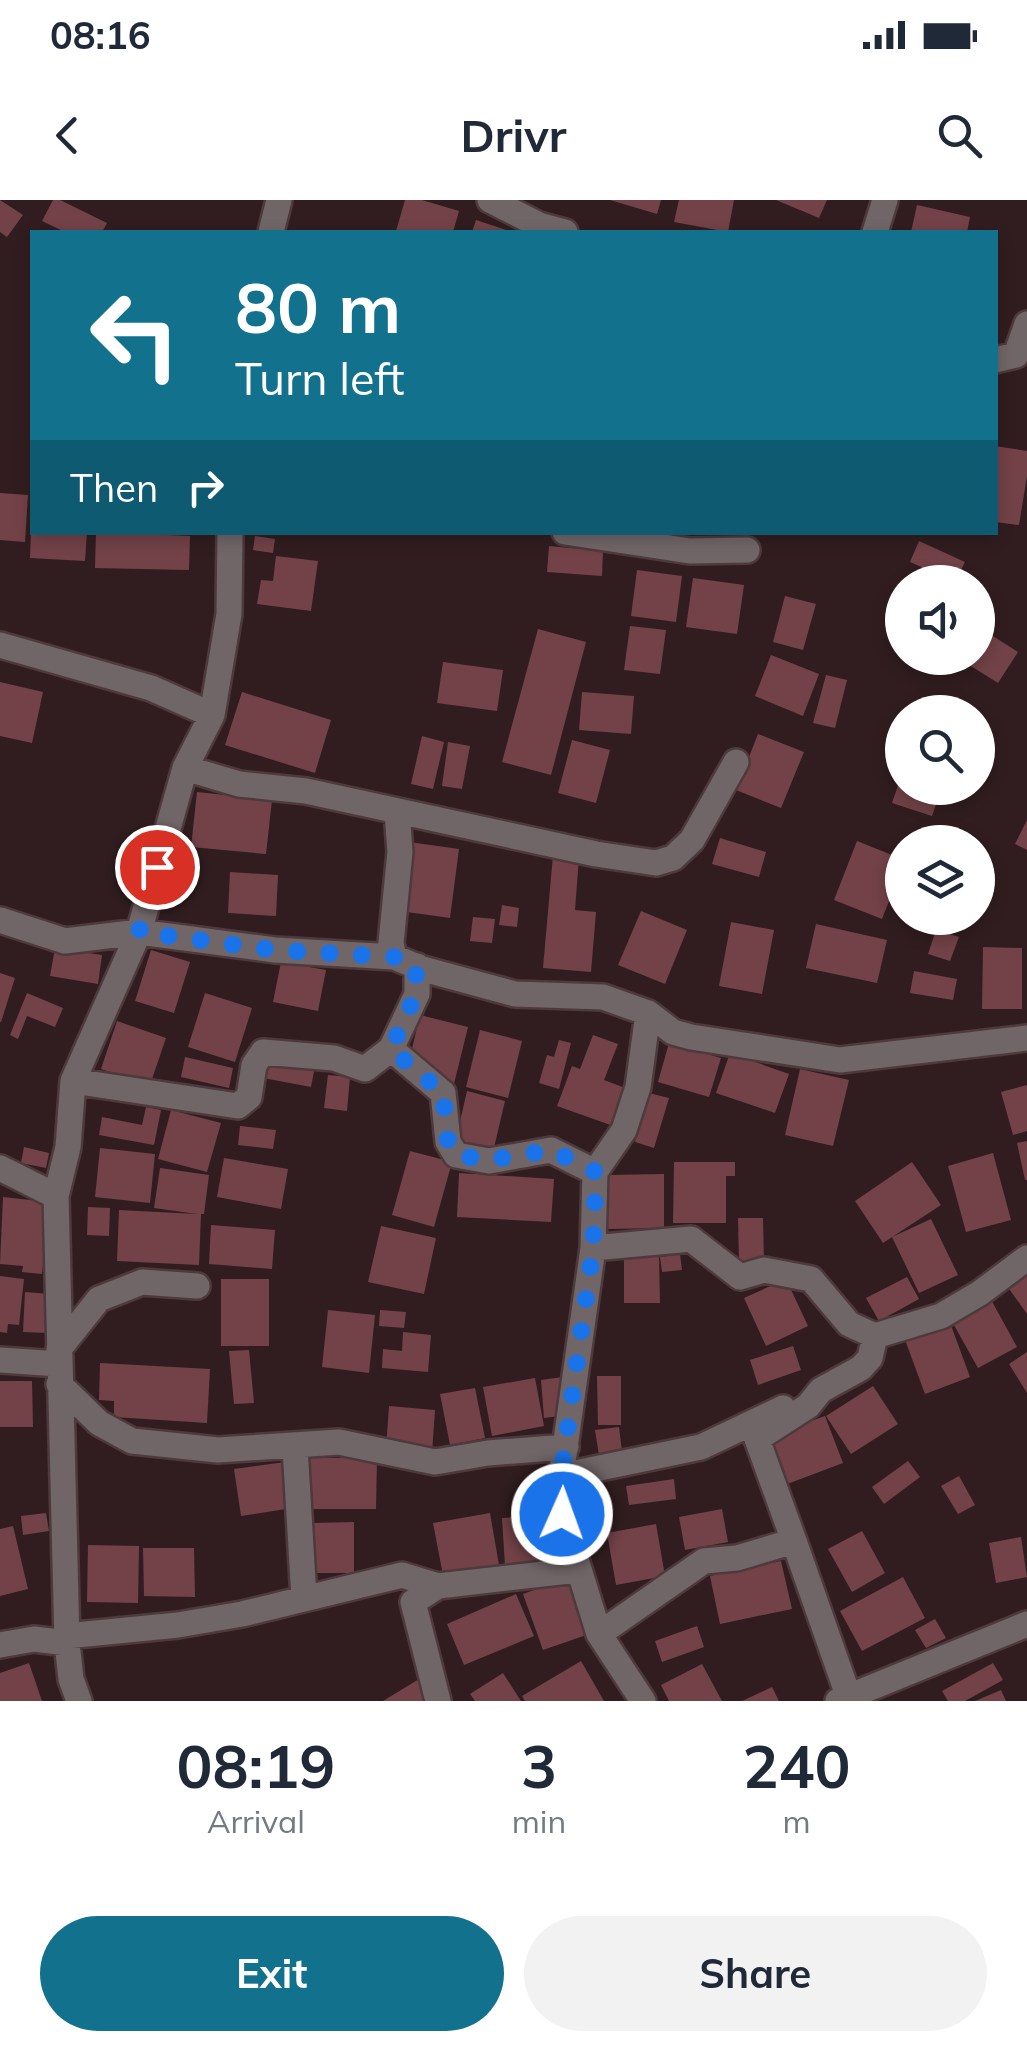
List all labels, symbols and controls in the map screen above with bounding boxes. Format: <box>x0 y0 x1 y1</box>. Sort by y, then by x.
text: 08:16 <box>50 11 151 59</box>
text: Drivr <box>461 107 566 163</box>
icon: back <box>40 108 95 163</box>
icon: search <box>932 108 987 163</box>
text: 80 m <box>235 263 401 351</box>
icon: left <box>70 270 200 400</box>
text: Turn left <box>235 350 404 406</box>
icon: right <box>178 460 233 515</box>
text: Then <box>70 464 158 512</box>
map controls <box>885 565 995 935</box>
button: sound <box>885 565 995 675</box>
button: search <box>885 695 995 805</box>
pin <box>115 825 200 910</box>
button: layers <box>885 825 995 935</box>
icon: arrive <box>130 840 185 895</box>
position arrow <box>510 1462 614 1566</box>
text: 08:19 <box>176 1728 335 1803</box>
text: 3 <box>521 1728 557 1803</box>
text: 240 <box>743 1728 851 1803</box>
text: Arrival <box>207 1801 305 1841</box>
text: min <box>512 1801 566 1841</box>
text: m <box>783 1801 811 1841</box>
button: Exit <box>40 1916 504 2031</box>
button: Share <box>524 1916 987 2031</box>

